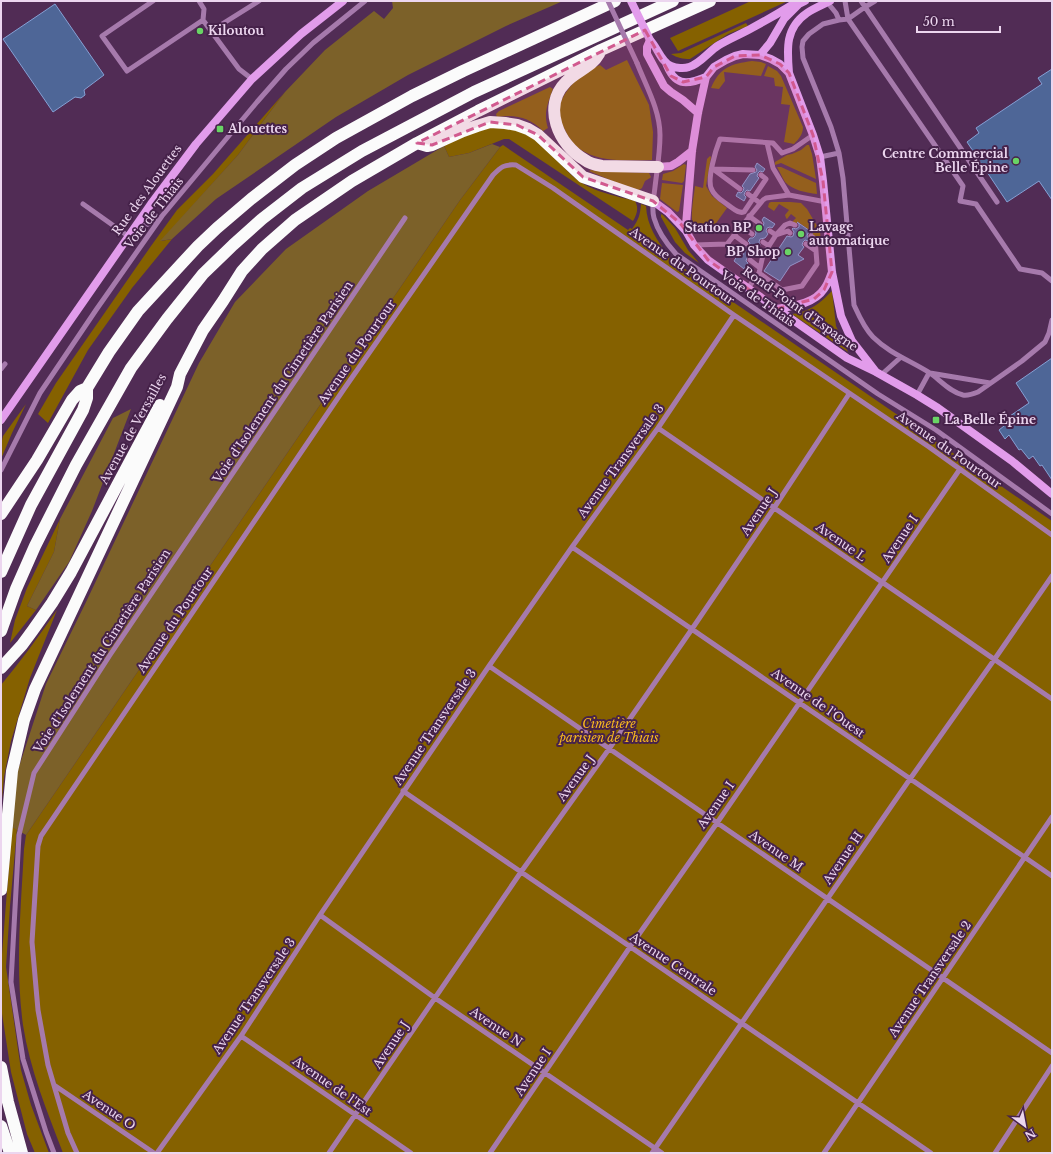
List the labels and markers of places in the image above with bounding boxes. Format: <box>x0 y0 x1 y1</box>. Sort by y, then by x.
place label: Kiloutou <box>208 23 264 38</box>
marker: Kiloutou <box>195 26 205 36</box>
place label: Alouettes <box>227 121 288 136</box>
marker: Alouettes <box>215 124 225 134</box>
place label: Centre Commercial Belle Épine <box>882 146 1009 175</box>
marker: Centre Commercial Belle Épine <box>1011 156 1021 166</box>
place label: Lavage automatique <box>809 219 890 248</box>
place label: Station BP <box>685 220 751 235</box>
marker: Station BP <box>754 223 764 233</box>
marker: Lavage automatique <box>796 229 806 239</box>
place label: BP Shop <box>726 244 780 259</box>
marker: BP Shop <box>783 247 793 257</box>
place label: La Belle Épine <box>944 411 1036 427</box>
marker: La Belle Épine <box>931 415 941 425</box>

